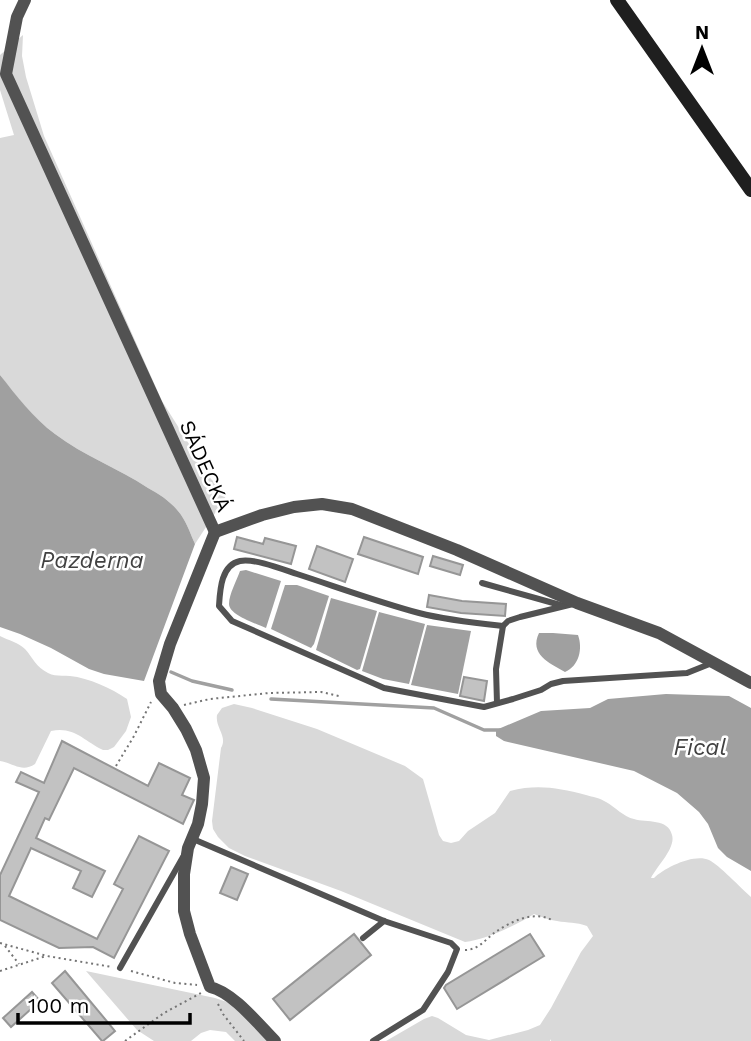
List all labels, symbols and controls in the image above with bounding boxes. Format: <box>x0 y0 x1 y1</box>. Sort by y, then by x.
north arrow <box>667 14 737 84</box>
text: N <box>695 21 709 44</box>
street label: SÁDECKÁ <box>175 416 237 516</box>
water label: Pazderna <box>40 547 144 574</box>
water label: Fical <box>674 734 726 761</box>
scale bar <box>18 982 189 1026</box>
text: 100 m <box>28 993 90 1018</box>

